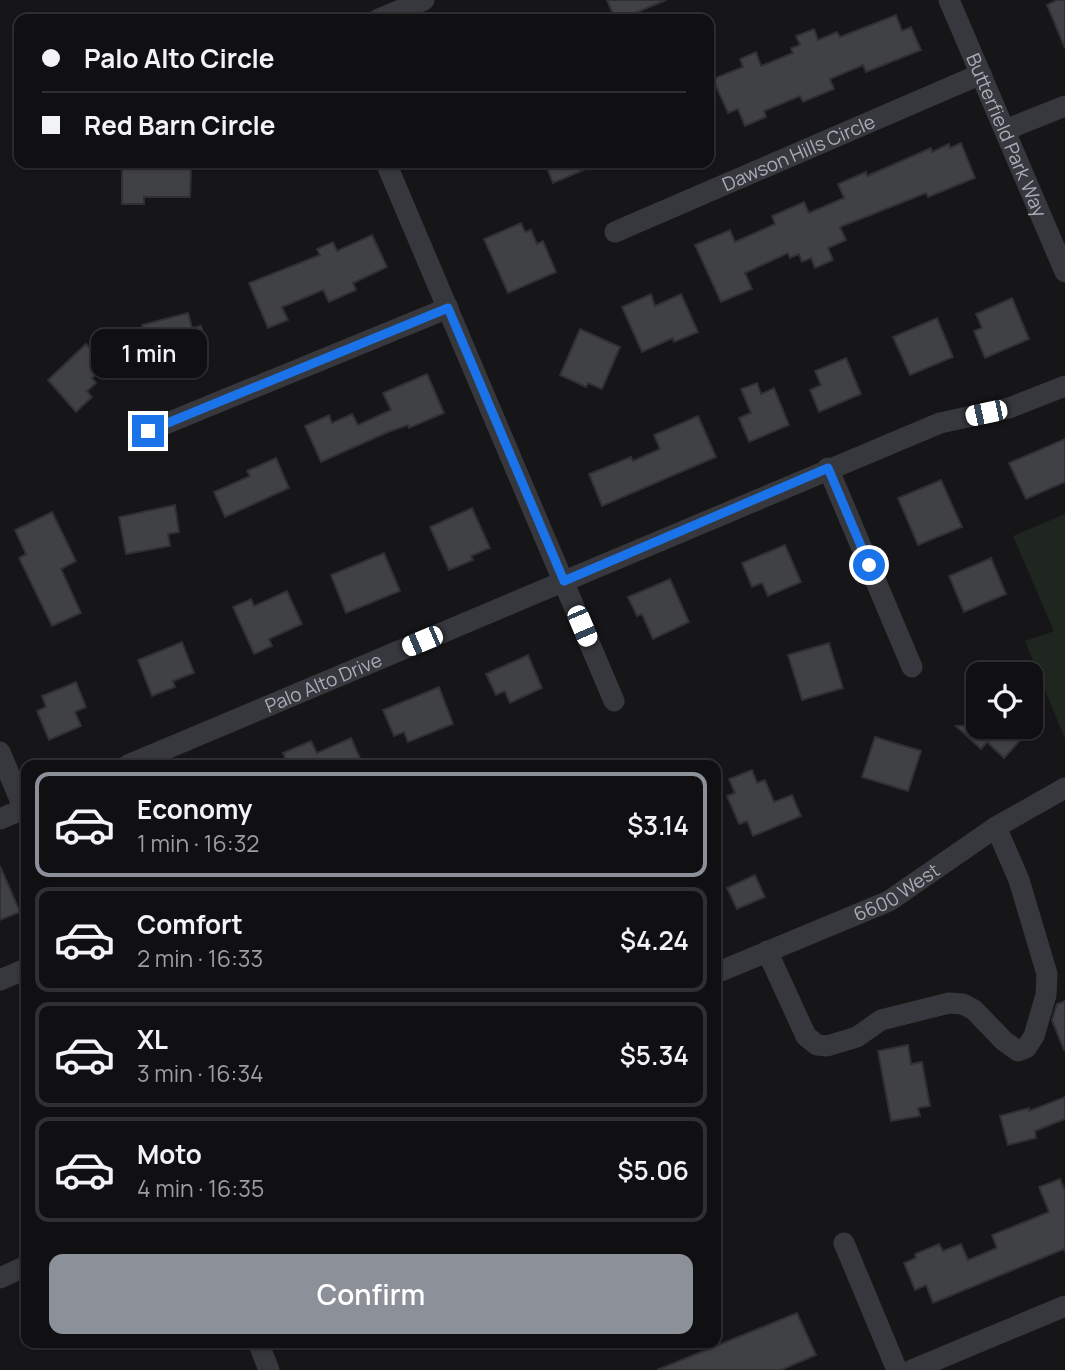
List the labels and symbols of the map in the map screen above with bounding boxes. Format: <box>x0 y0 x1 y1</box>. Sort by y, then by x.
street label: Butterfield Park Way <box>960 49 1053 221</box>
street label: Dawson Hills Circle <box>718 108 879 197</box>
callout: 1 min <box>90 330 206 378</box>
car <box>964 398 1009 428</box>
route end <box>132 415 164 447</box>
route start <box>853 549 885 581</box>
car <box>565 603 600 649</box>
car <box>399 623 446 659</box>
street label: Palo Alto Drive <box>261 647 386 719</box>
street label: 6600 West <box>850 857 945 927</box>

